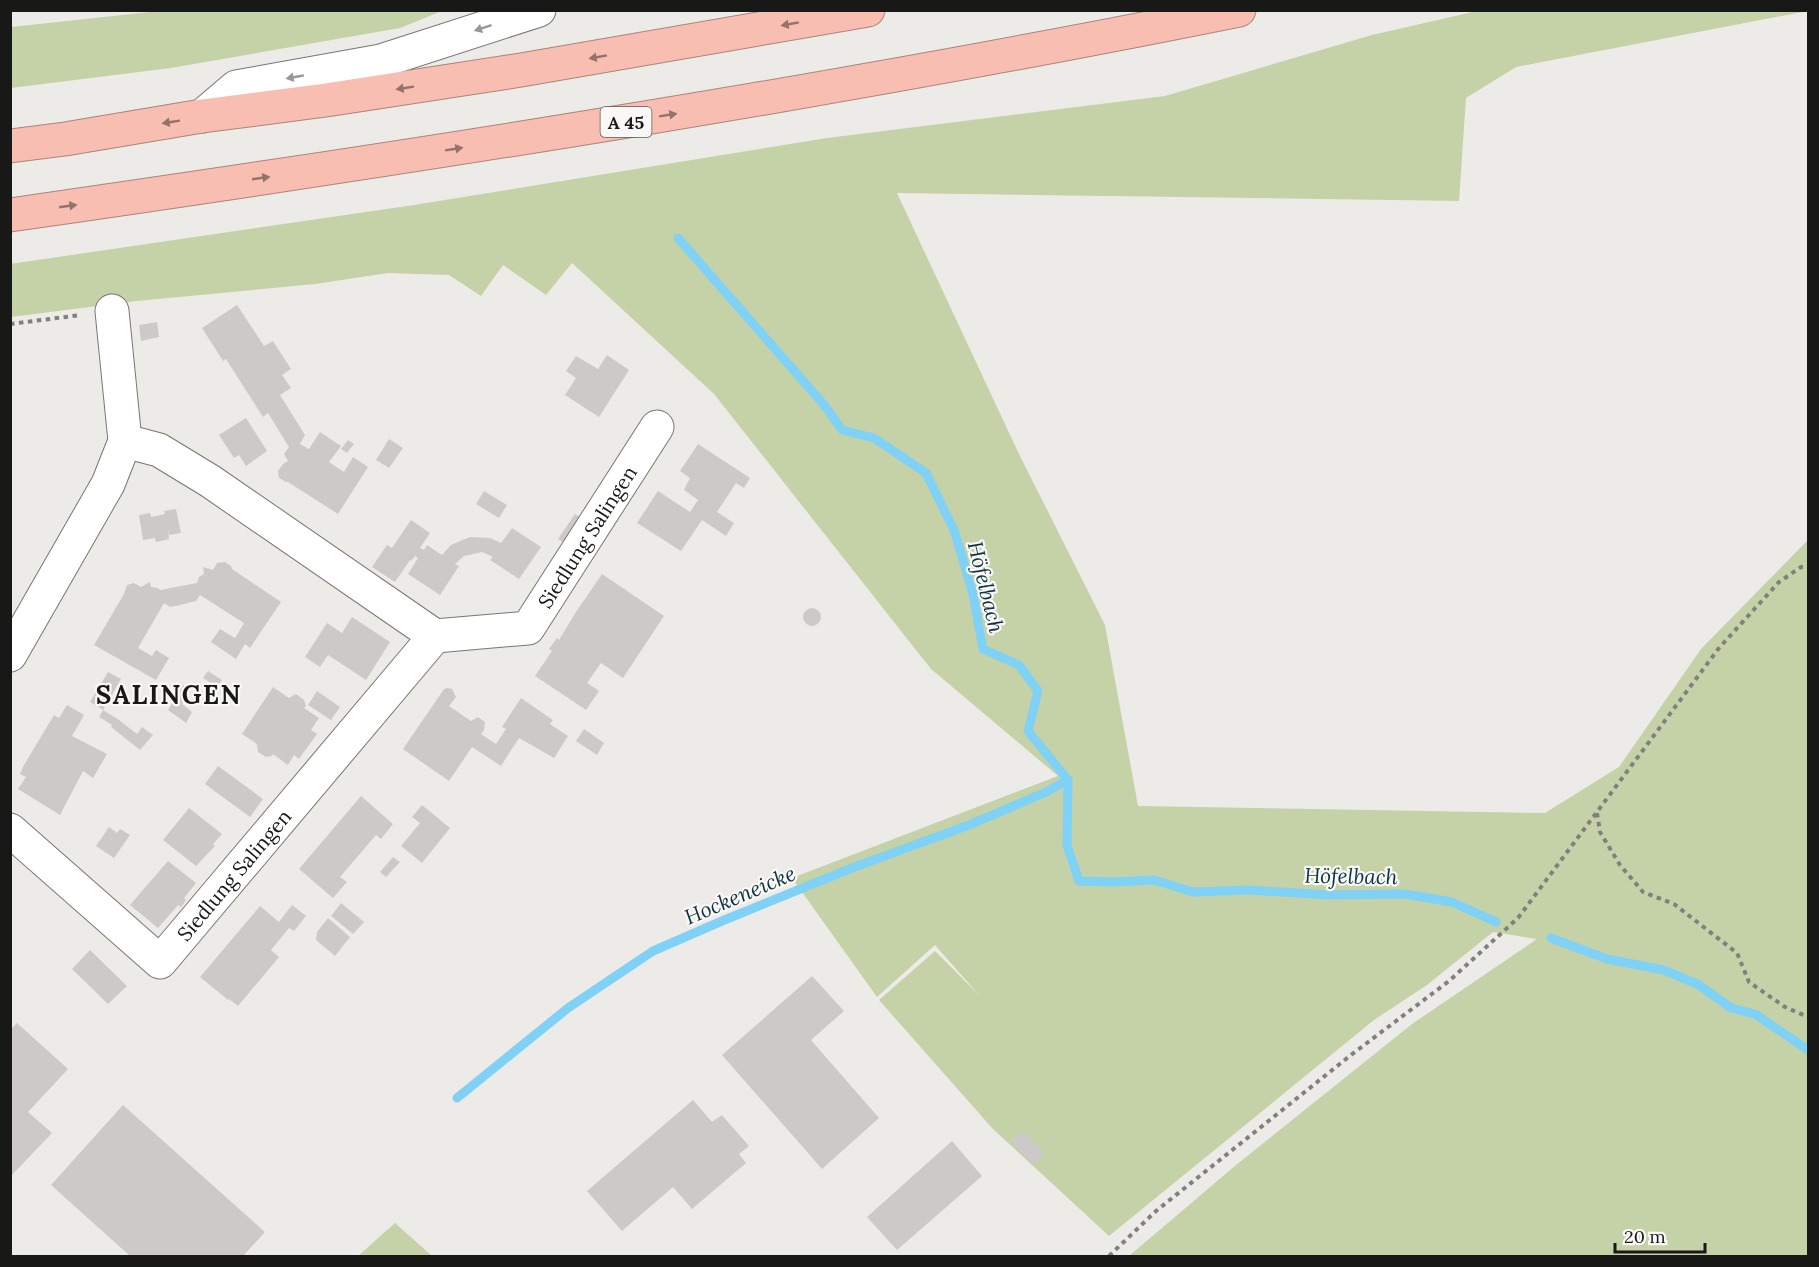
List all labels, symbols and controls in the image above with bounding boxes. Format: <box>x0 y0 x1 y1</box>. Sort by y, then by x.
one-way arrow <box>780 20 799 29</box>
one-way arrow <box>474 24 492 34</box>
one-way arrow <box>588 53 607 62</box>
one-way arrow <box>285 72 304 81</box>
one-way arrow <box>396 83 415 92</box>
road number: A 45 <box>600 107 652 137</box>
one-way arrow <box>658 110 677 119</box>
one-way arrow <box>161 117 180 126</box>
one-way arrow <box>445 144 464 153</box>
one-way arrow <box>252 174 271 183</box>
one-way arrow <box>59 202 78 211</box>
street label: Siedlung Salingen <box>532 461 642 613</box>
water label: Höfelbach <box>962 538 1010 636</box>
district label: SALINGEN <box>96 678 242 711</box>
street label: Siedlung Salingen <box>171 804 296 946</box>
water label: Hockeneicke <box>680 860 800 930</box>
water label: Höfelbach <box>1304 862 1398 890</box>
scale bar <box>1615 1216 1705 1254</box>
text: 20 m <box>1624 1225 1666 1248</box>

